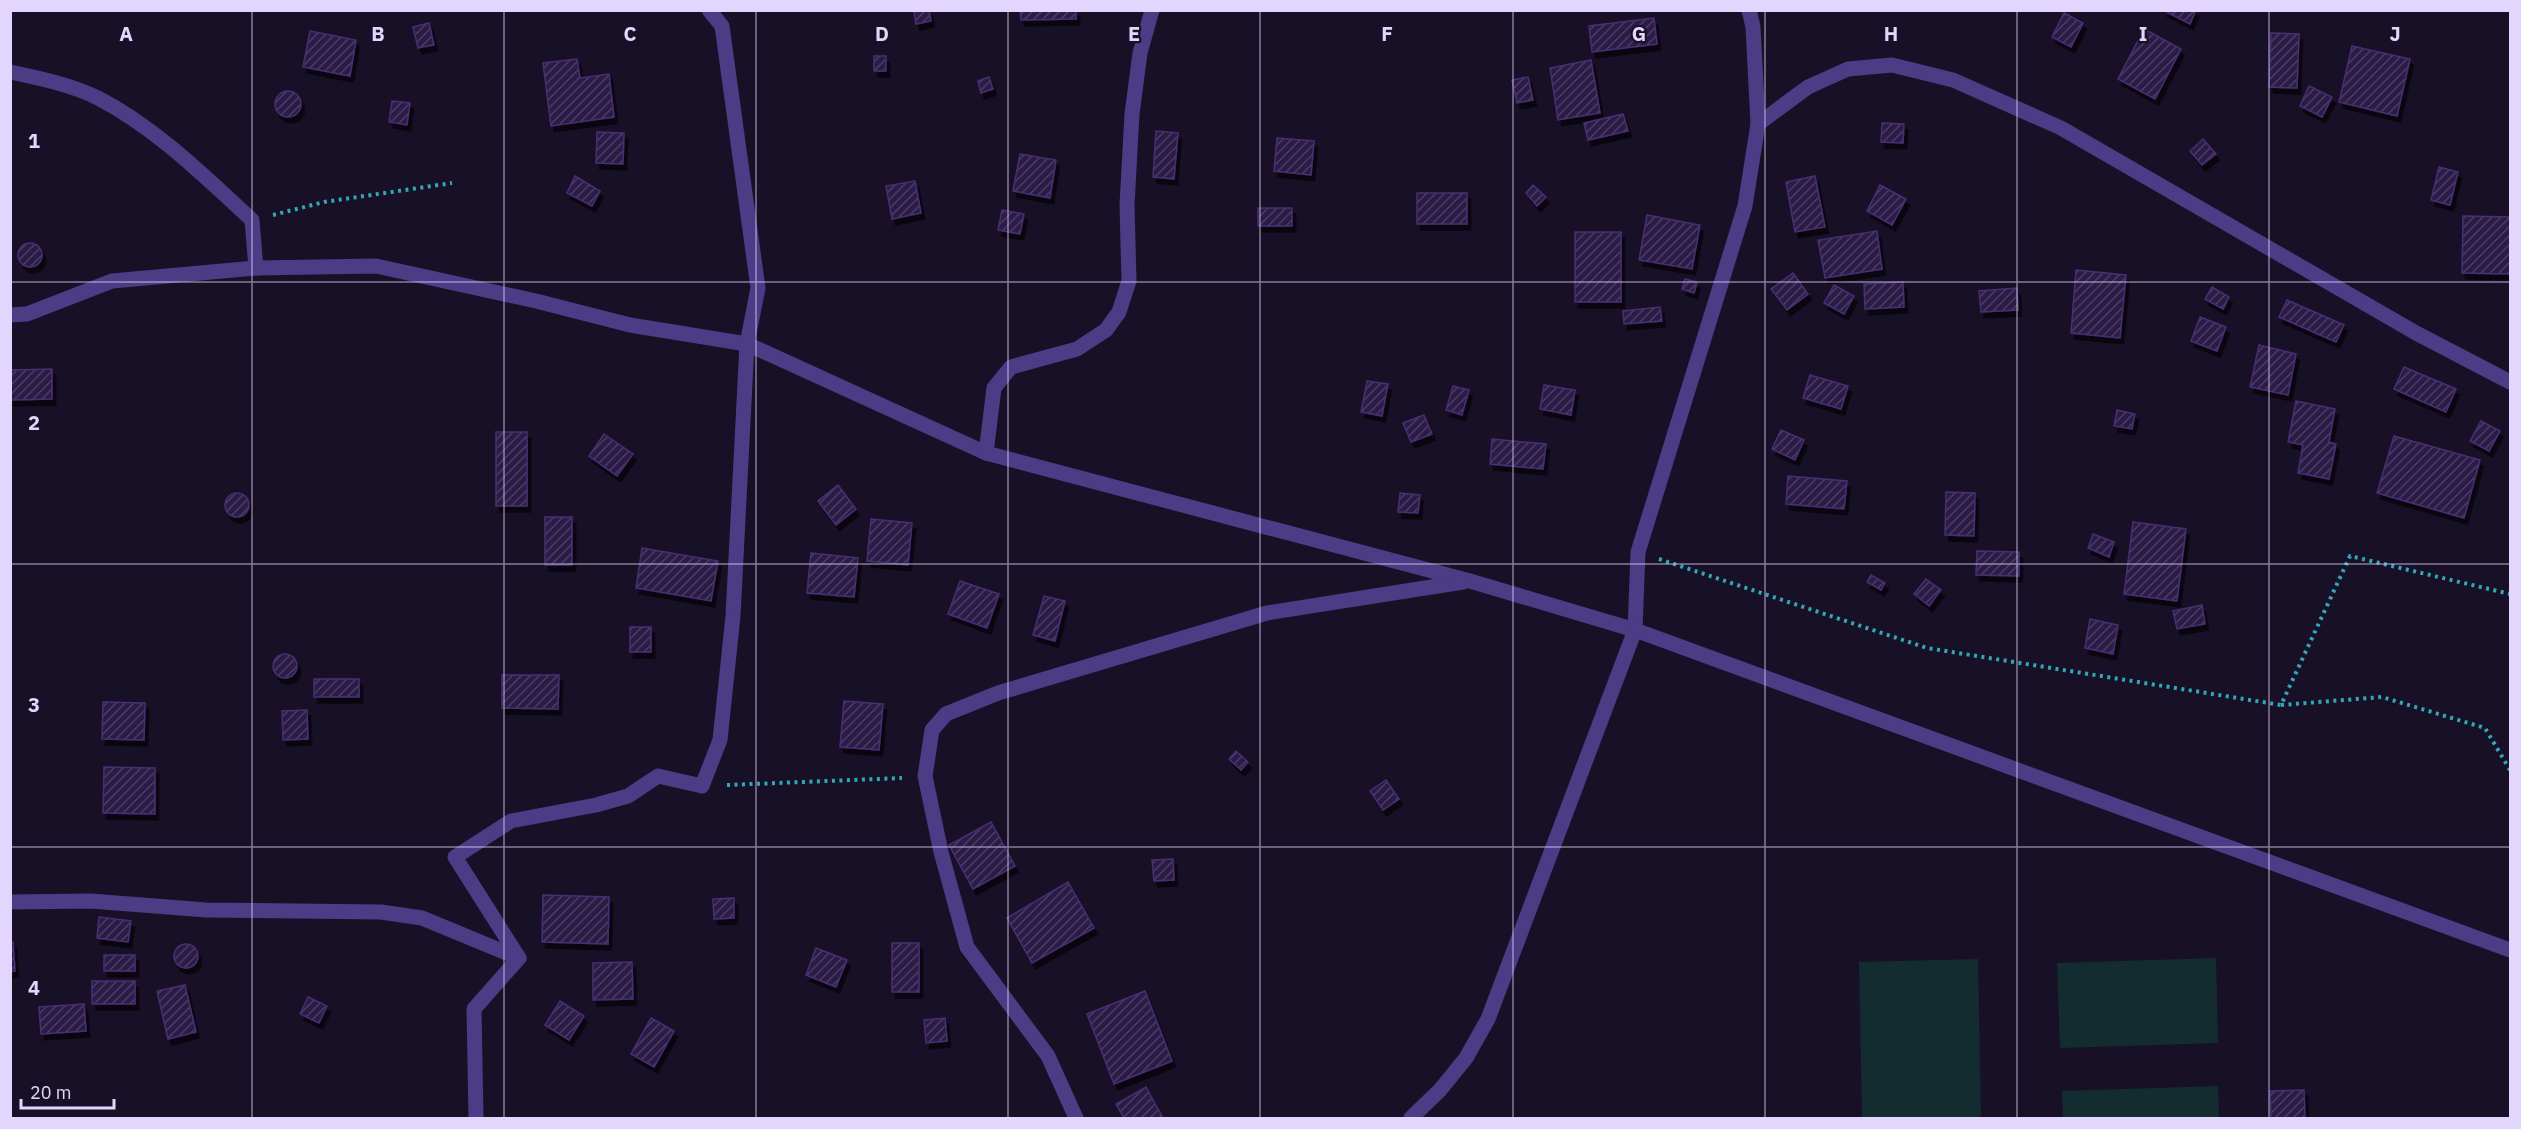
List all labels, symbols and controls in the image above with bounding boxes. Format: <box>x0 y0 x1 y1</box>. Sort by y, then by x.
text: A <box>119 20 133 47</box>
text: B <box>371 20 385 47</box>
text: C <box>623 20 637 47</box>
text: D <box>875 20 889 47</box>
text: E <box>1128 20 1140 47</box>
text: F <box>1381 20 1393 47</box>
text: G <box>1632 20 1646 47</box>
text: H <box>1884 20 1898 47</box>
text: I <box>2139 20 2147 47</box>
text: J <box>2389 20 2401 47</box>
text: 1 <box>28 127 40 154</box>
text: 2 <box>28 409 40 436</box>
text: 3 <box>28 691 40 718</box>
text: 4 <box>28 974 40 1001</box>
scale bar <box>21 1072 114 1110</box>
text: 20 m <box>30 1081 72 1104</box>

